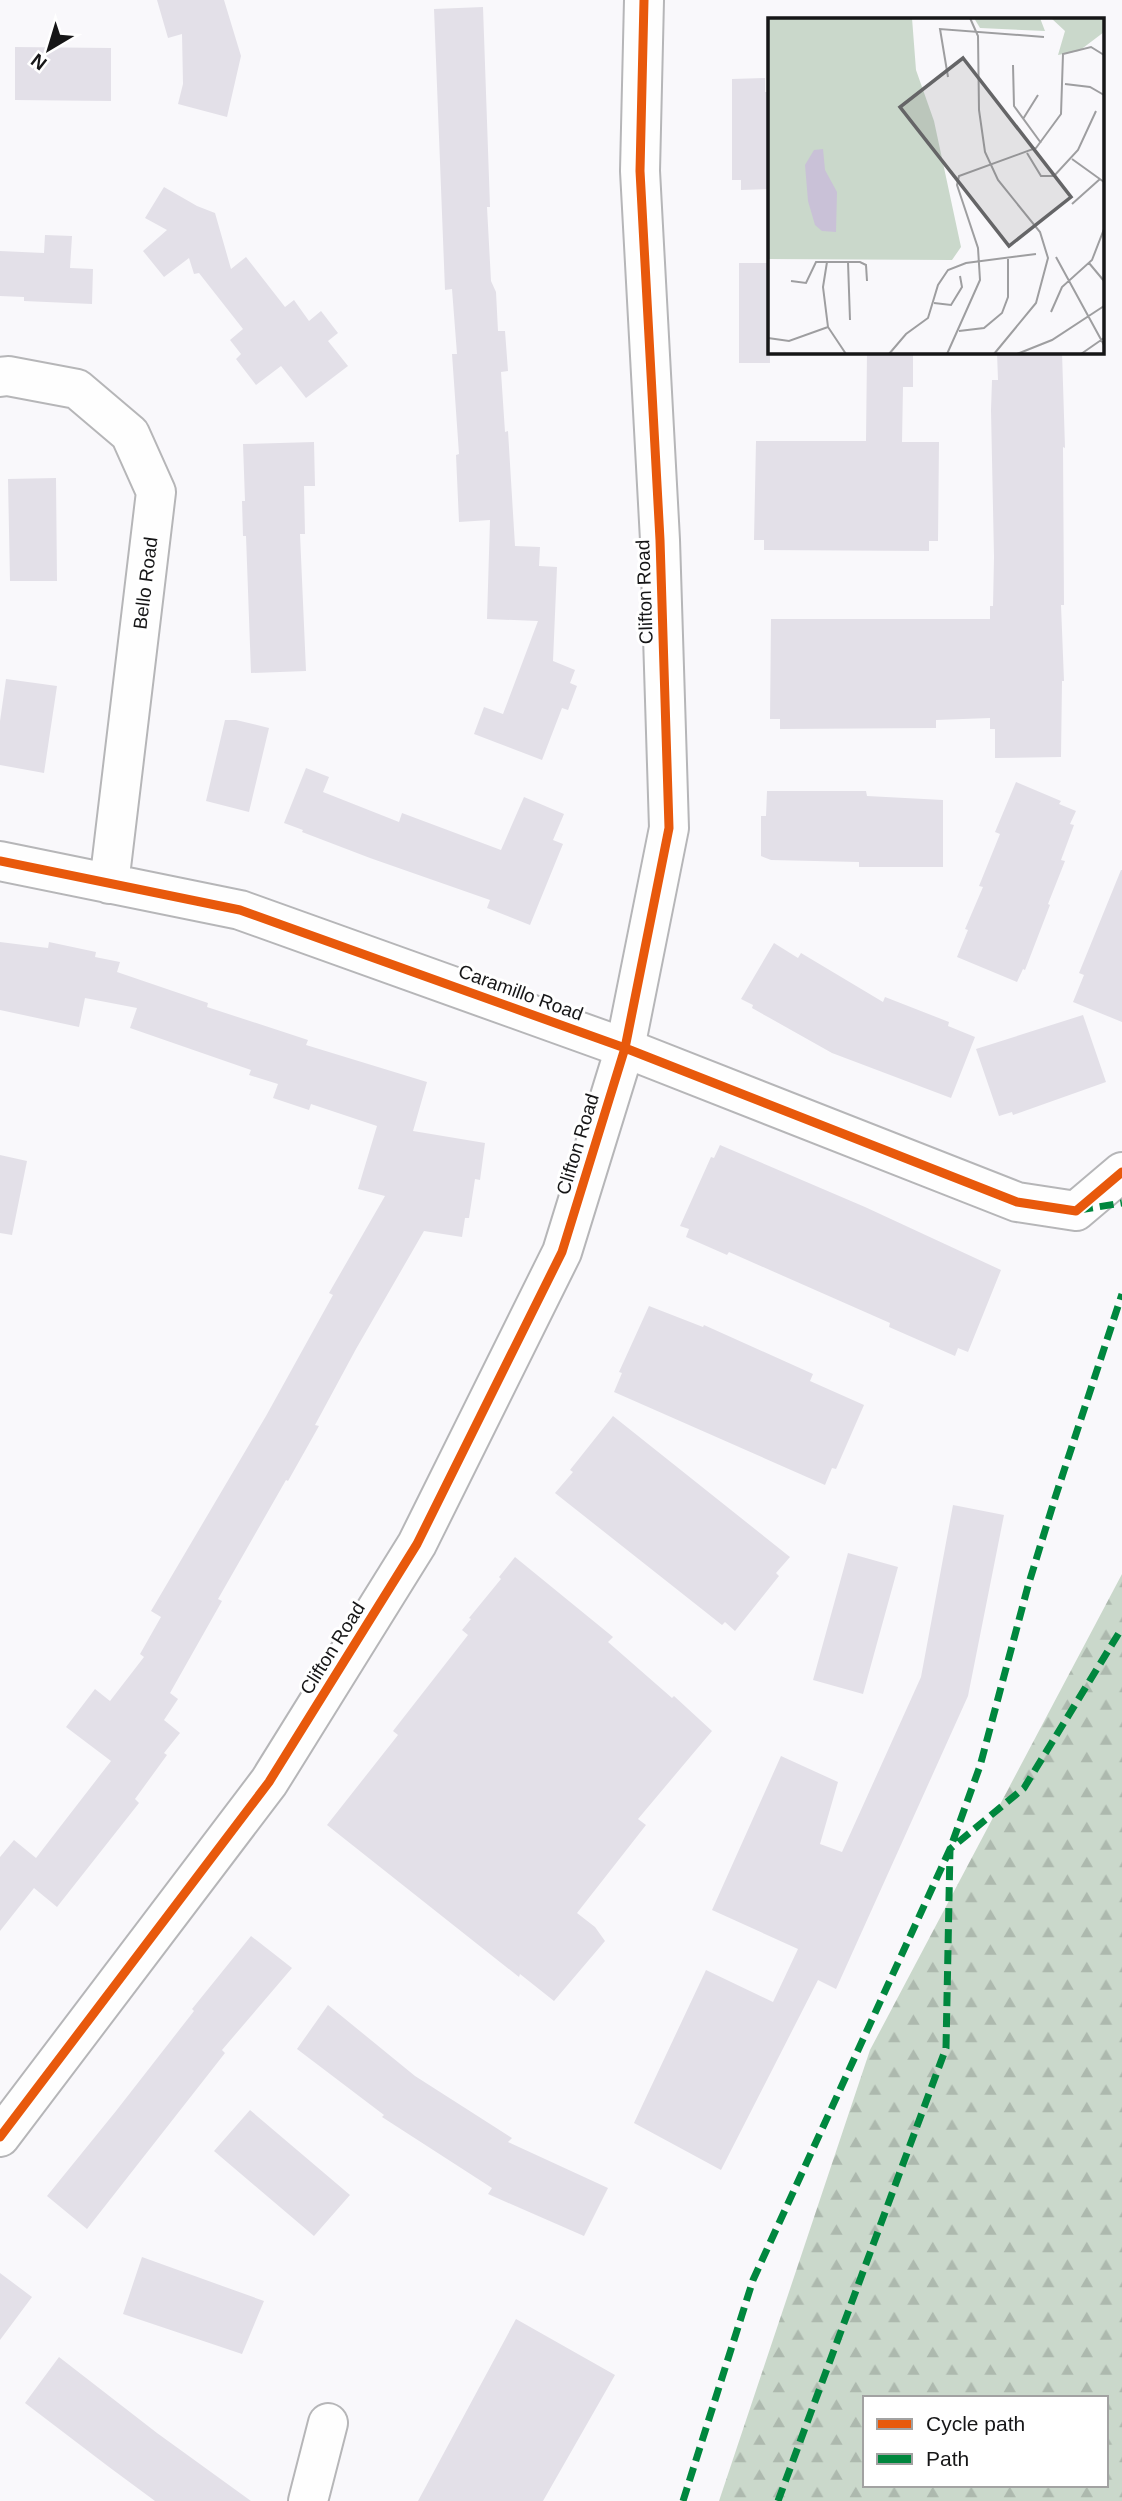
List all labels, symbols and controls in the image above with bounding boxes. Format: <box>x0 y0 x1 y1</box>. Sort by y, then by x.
north arrow <box>14 14 84 84</box>
inset map <box>768 18 1104 354</box>
text: N <box>27 50 51 75</box>
street label: Bello Road <box>129 536 162 630</box>
street label: Clifton Road <box>632 539 657 645</box>
street label: Caramillo Road <box>456 960 586 1025</box>
street label: Clifton Road <box>552 1091 603 1197</box>
street label: Clifton Road <box>296 1598 369 1698</box>
legend <box>863 2396 1108 2487</box>
text: Cycle path <box>926 2412 1025 2435</box>
text: Path <box>926 2447 969 2470</box>

